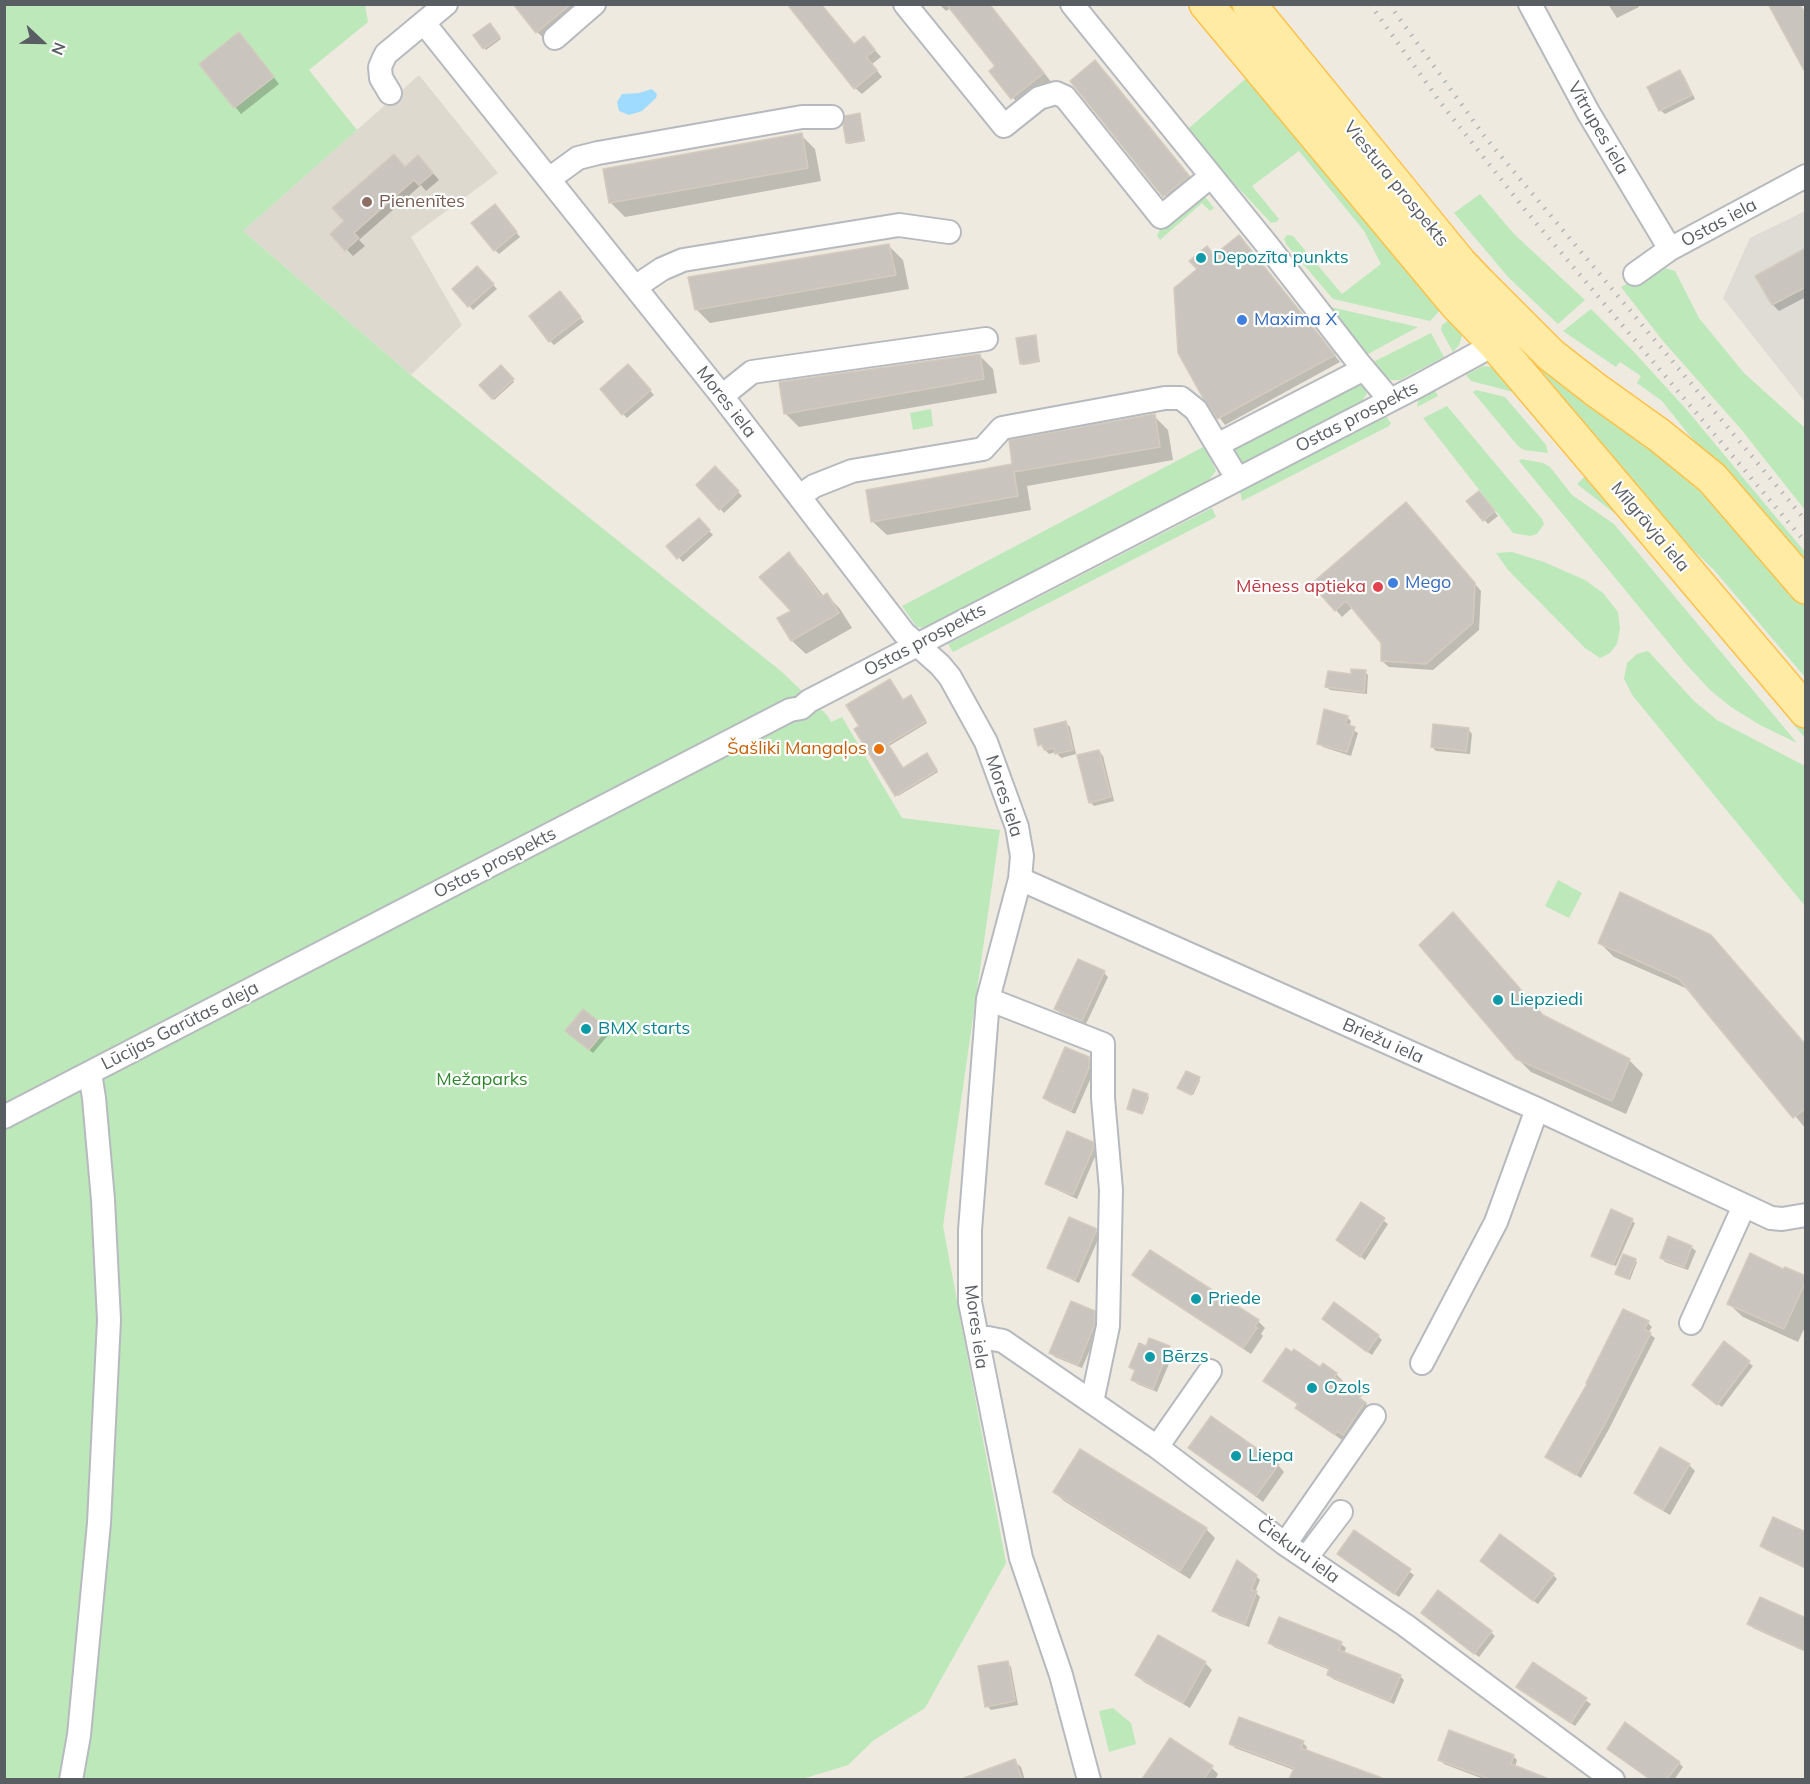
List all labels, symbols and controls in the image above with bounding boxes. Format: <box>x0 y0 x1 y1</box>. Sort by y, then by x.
north arrow <box>12 12 72 72</box>
text: N <box>47 39 70 58</box>
street label: Vitrupes iela <box>1563 78 1633 178</box>
street label: Viestura prospekts <box>1339 117 1453 251</box>
place label: Pienenītes <box>379 191 465 213</box>
street label: Ostas iela <box>1677 194 1761 252</box>
marker: Pienenītes <box>360 195 374 209</box>
place label: Depozīta punkts <box>1213 247 1349 269</box>
marker: Depozīta punkts <box>1194 251 1208 265</box>
place label: Maxima X <box>1254 309 1337 331</box>
marker: Maxima X <box>1235 313 1249 327</box>
street label: Mores iela <box>691 362 761 442</box>
street label: Ostas prospekts <box>1292 377 1422 457</box>
street label: Mīlgrāvja iela <box>1606 478 1694 576</box>
place label: Mego <box>1405 572 1451 594</box>
place label: Mēness aptieka <box>1236 576 1366 598</box>
marker: Mego <box>1386 576 1400 590</box>
marker: Mēness aptieka <box>1371 580 1385 594</box>
street label: Ostas prospekts <box>860 599 990 681</box>
place label: Šašliki Mangaļos <box>727 738 867 760</box>
marker: Šašliki Mangaļos <box>872 742 886 756</box>
street label: Mores iela <box>981 752 1027 840</box>
street label: Ostas prospekts <box>430 823 560 903</box>
street label: Lūcijas Garūtas aleja <box>98 977 262 1075</box>
place label: Liepziedi <box>1510 989 1583 1011</box>
marker: Liepziedi <box>1491 993 1505 1007</box>
street label: Briežu iela <box>1339 1014 1427 1068</box>
place label: BMX starts <box>598 1018 690 1040</box>
marker: BMX starts <box>579 1022 593 1036</box>
park label: Mežaparks <box>436 1069 528 1091</box>
street label: Mores iela <box>959 1284 993 1370</box>
place label: Priede <box>1208 1288 1261 1310</box>
marker: Priede <box>1189 1292 1203 1306</box>
place label: Bērzs <box>1162 1346 1209 1368</box>
marker: Bērzs <box>1143 1350 1157 1364</box>
place label: Ozols <box>1324 1377 1371 1399</box>
marker: Ozols <box>1305 1381 1319 1395</box>
place label: Liepa <box>1248 1445 1293 1467</box>
marker: Liepa <box>1229 1449 1243 1463</box>
street label: Čiekuru iela <box>1252 1514 1344 1588</box>

